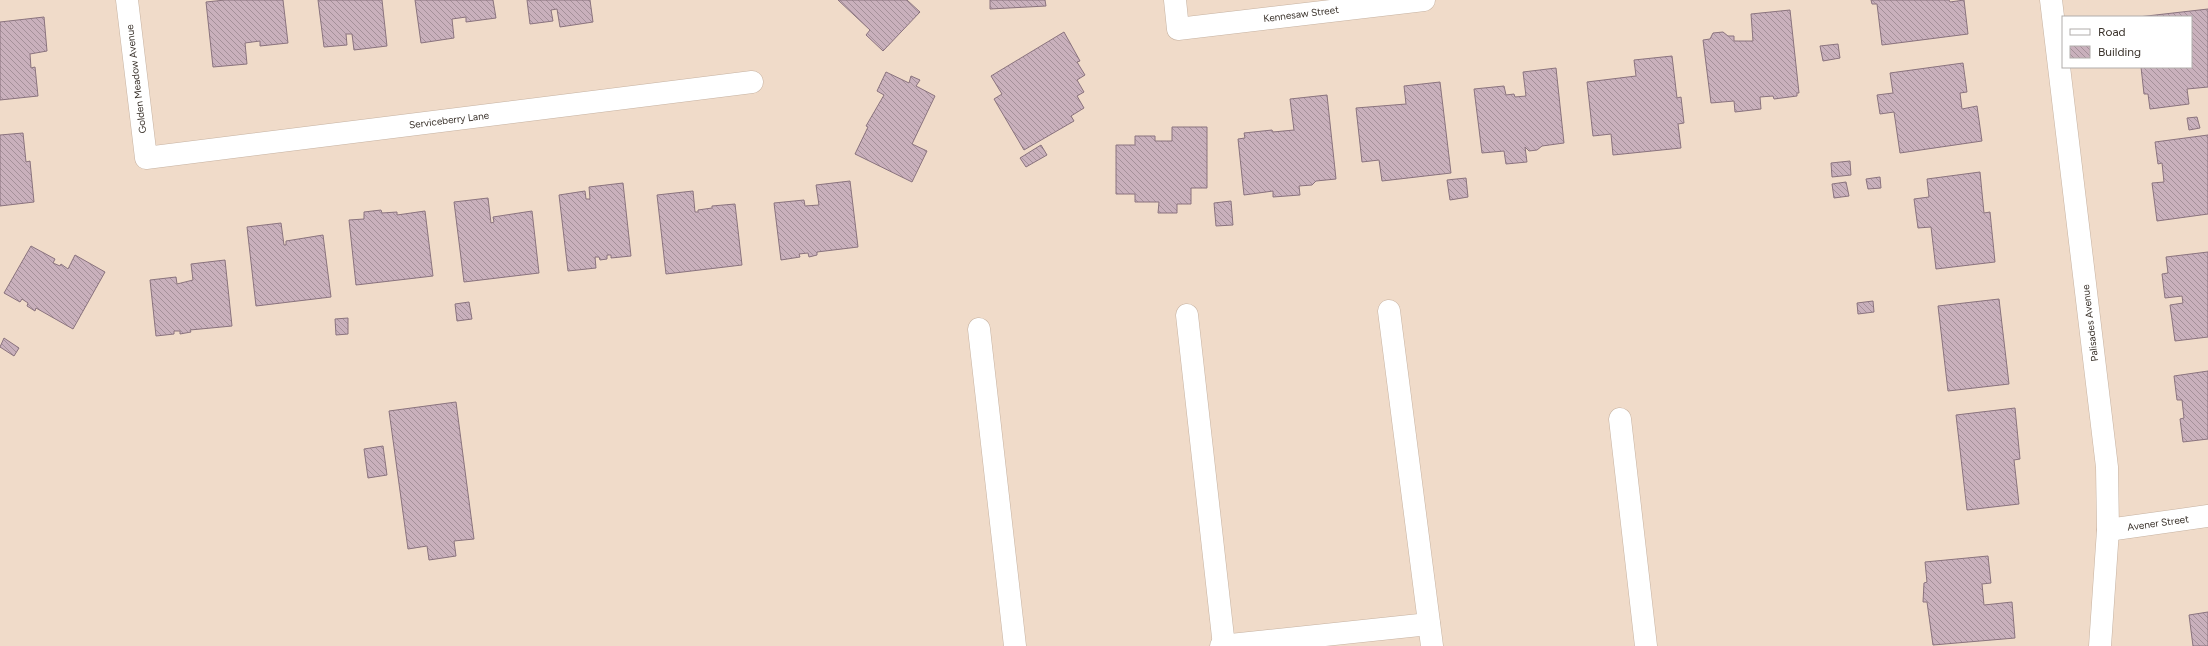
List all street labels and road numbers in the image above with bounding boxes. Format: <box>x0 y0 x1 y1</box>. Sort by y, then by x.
street label: Kennesaw Street <box>1262 3 1340 25</box>
street label: Golden Meadow Avenue <box>123 23 149 134</box>
street label: Serviceberry Lane <box>408 109 490 131</box>
street label: Palisades Avenue <box>2079 283 2101 362</box>
street label: Avener Street <box>2126 512 2190 534</box>

